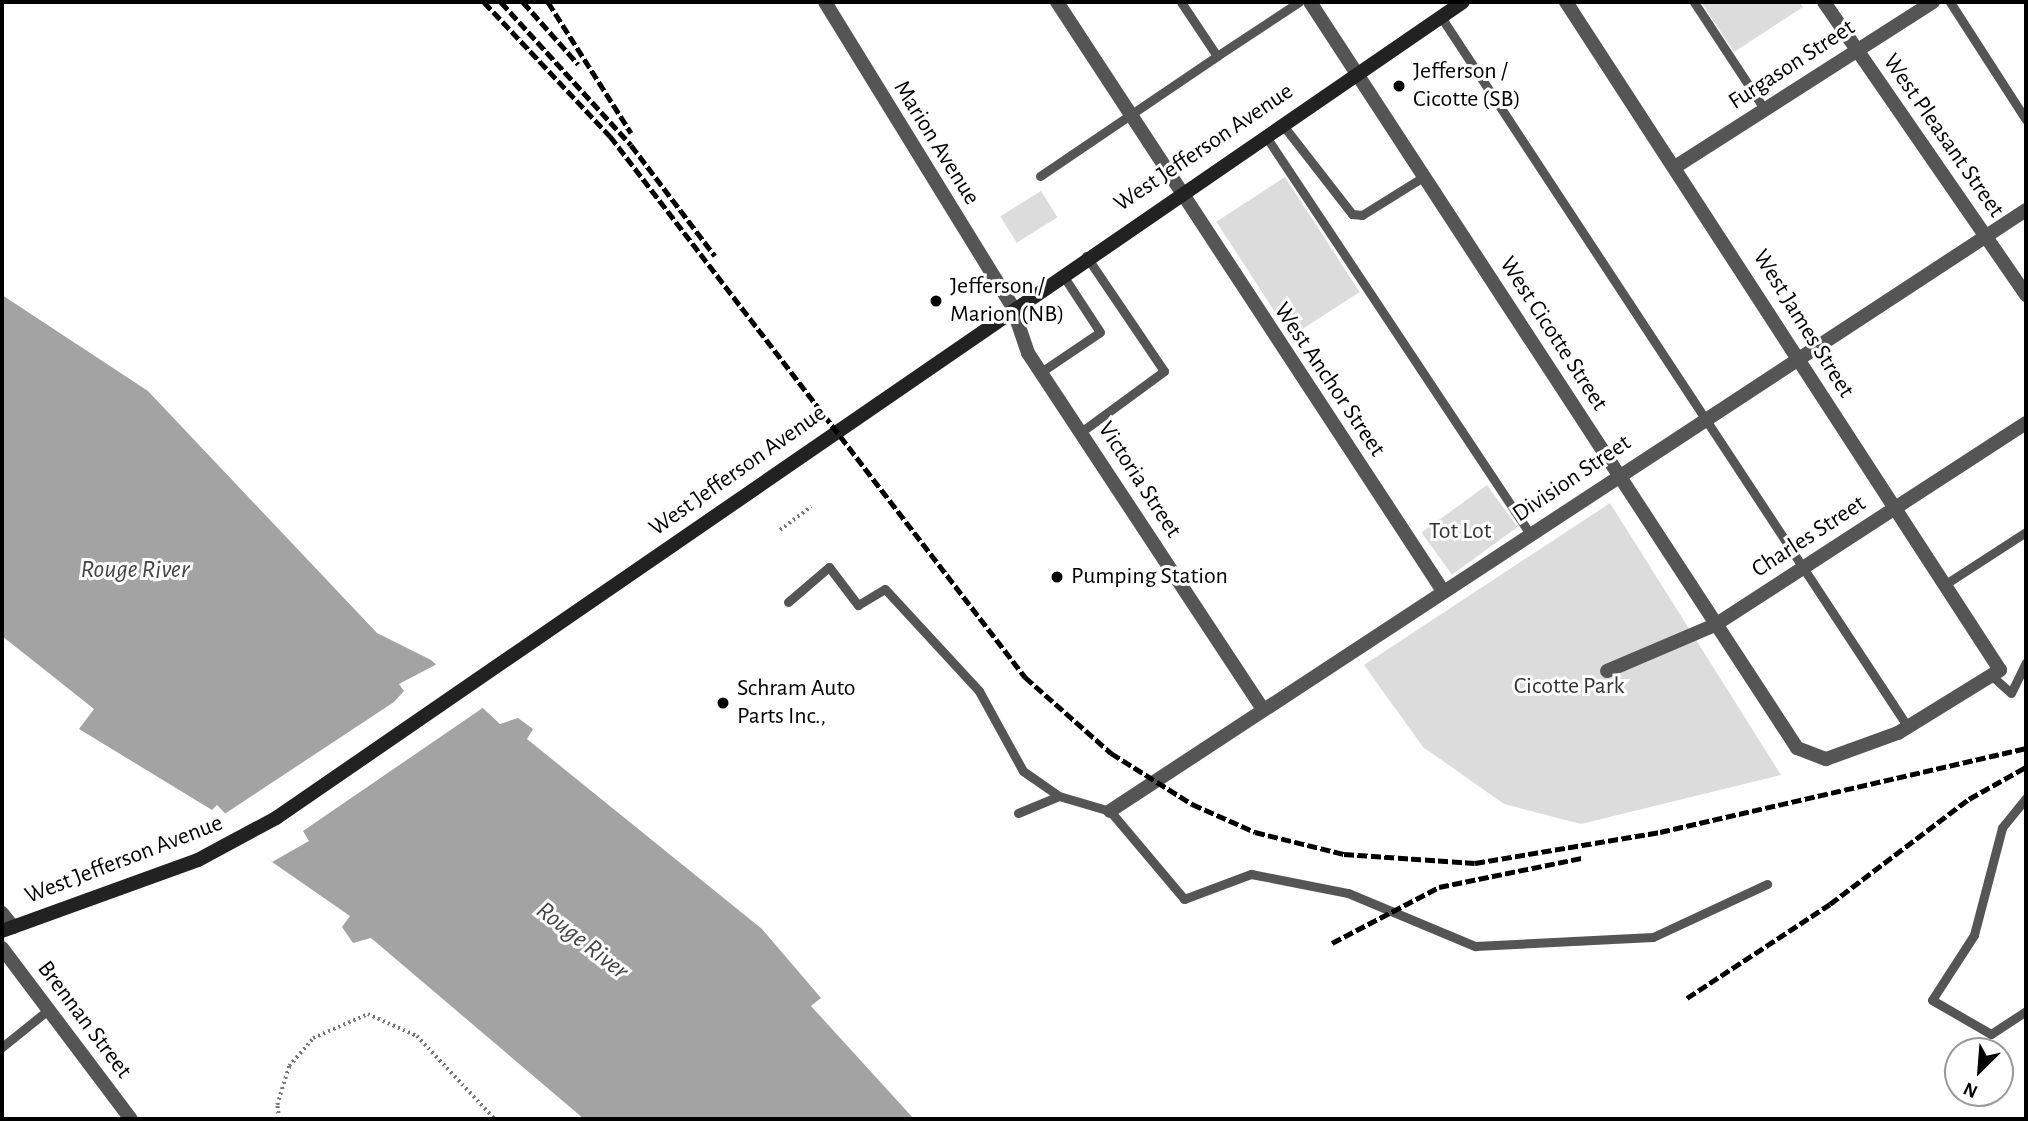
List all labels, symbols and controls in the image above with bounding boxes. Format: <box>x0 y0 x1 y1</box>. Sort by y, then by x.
street label: Furgason Street <box>1723 14 1861 116</box>
street label: West Pleasant Street <box>1876 49 2010 223</box>
place label: Jefferson / Cicotte (SB) <box>1413 58 1521 114</box>
street label: Marion Avenue <box>886 76 986 210</box>
street label: West Jefferson Avenue <box>1109 77 1299 219</box>
marker: Jefferson / Cicotte (SB) <box>1391 78 1407 94</box>
street label: West James Street <box>1746 245 1860 403</box>
street label: West Cicotte Street <box>1493 252 1613 416</box>
place label: Jefferson / Marion (NB) <box>950 273 1065 329</box>
marker: Jefferson / Marion (NB) <box>928 293 944 309</box>
street label: West Anchor Street <box>1267 298 1391 462</box>
street label: West Jefferson Avenue <box>644 399 832 543</box>
street label: Victoria Street <box>1091 417 1187 543</box>
street label: Division Street <box>1507 429 1637 529</box>
street label: Charles Street <box>1747 490 1871 584</box>
park label: Tot Lot <box>1429 518 1491 546</box>
water label: Rouge River <box>81 554 189 586</box>
place label: Pumping Station <box>1071 563 1228 591</box>
marker: Pumping Station <box>1049 569 1065 585</box>
park label: Cicotte Park <box>1514 673 1624 701</box>
place label: Schram Auto Parts Inc., <box>737 675 856 731</box>
marker: Schram Auto Parts Inc., <box>715 695 731 711</box>
street label: West Jefferson Avenue <box>21 809 227 911</box>
water label: Rouge River <box>530 895 634 987</box>
street label: Brennan Street <box>30 956 138 1084</box>
north arrow <box>1944 1037 2014 1107</box>
text: N <box>1961 1078 1981 1101</box>

